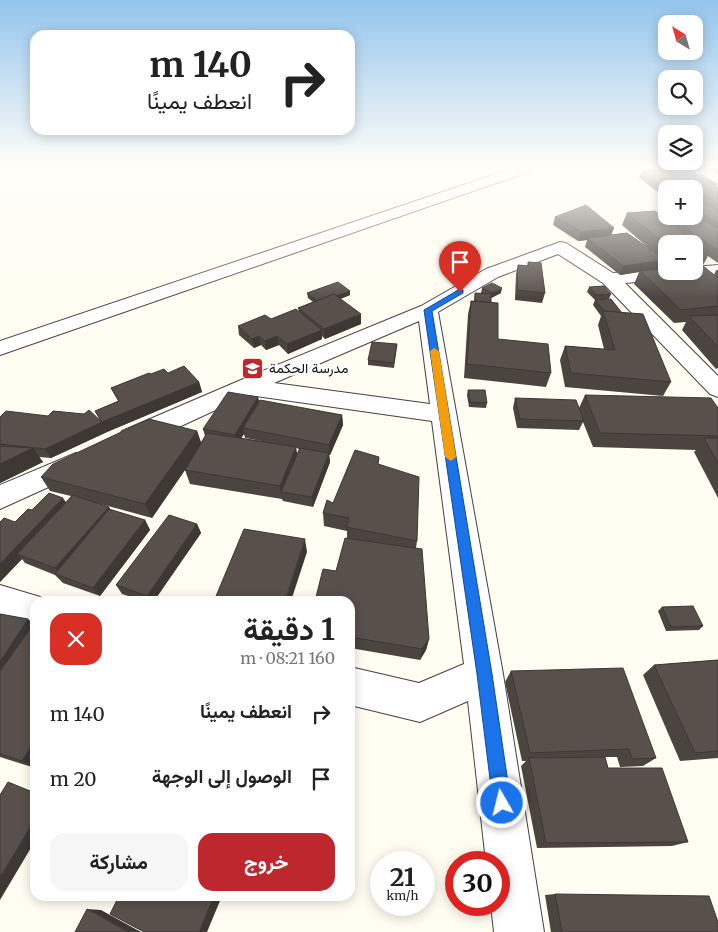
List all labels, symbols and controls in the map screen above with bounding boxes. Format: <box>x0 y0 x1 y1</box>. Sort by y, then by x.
north arrow <box>658 15 702 60</box>
map controls <box>658 15 703 280</box>
text: 140 m <box>149 43 252 87</box>
icon: right <box>270 50 335 115</box>
button: search <box>658 70 703 115</box>
text: انعطف يمينًا <box>147 87 252 115</box>
button: layers <box>658 125 703 170</box>
button: + <box>658 180 703 225</box>
button: − <box>658 235 703 280</box>
pin <box>439 241 481 292</box>
icon: arrive <box>446 248 474 276</box>
school or university icon: مدرسة الحكمة <box>241 356 265 380</box>
place label: مدرسة الحكمة <box>269 359 348 377</box>
text: 1 دقيقة <box>243 610 335 648</box>
button: close <box>50 613 102 665</box>
text: 160 m · 08:21 <box>240 648 335 668</box>
text: انعطف يمينًا <box>200 699 292 723</box>
icon: right <box>307 700 335 728</box>
text: 140 m <box>50 702 105 726</box>
text: الوصول إلى الوجهة <box>152 764 292 788</box>
icon: arrive <box>307 765 335 793</box>
text: 20 m <box>50 767 97 791</box>
position arrow <box>475 776 527 828</box>
button: مشاركة <box>50 833 188 891</box>
button: خروج <box>198 833 335 891</box>
speed limit sign: 30 <box>445 851 510 916</box>
text: 21 <box>390 861 415 893</box>
text: km/h <box>387 888 418 903</box>

